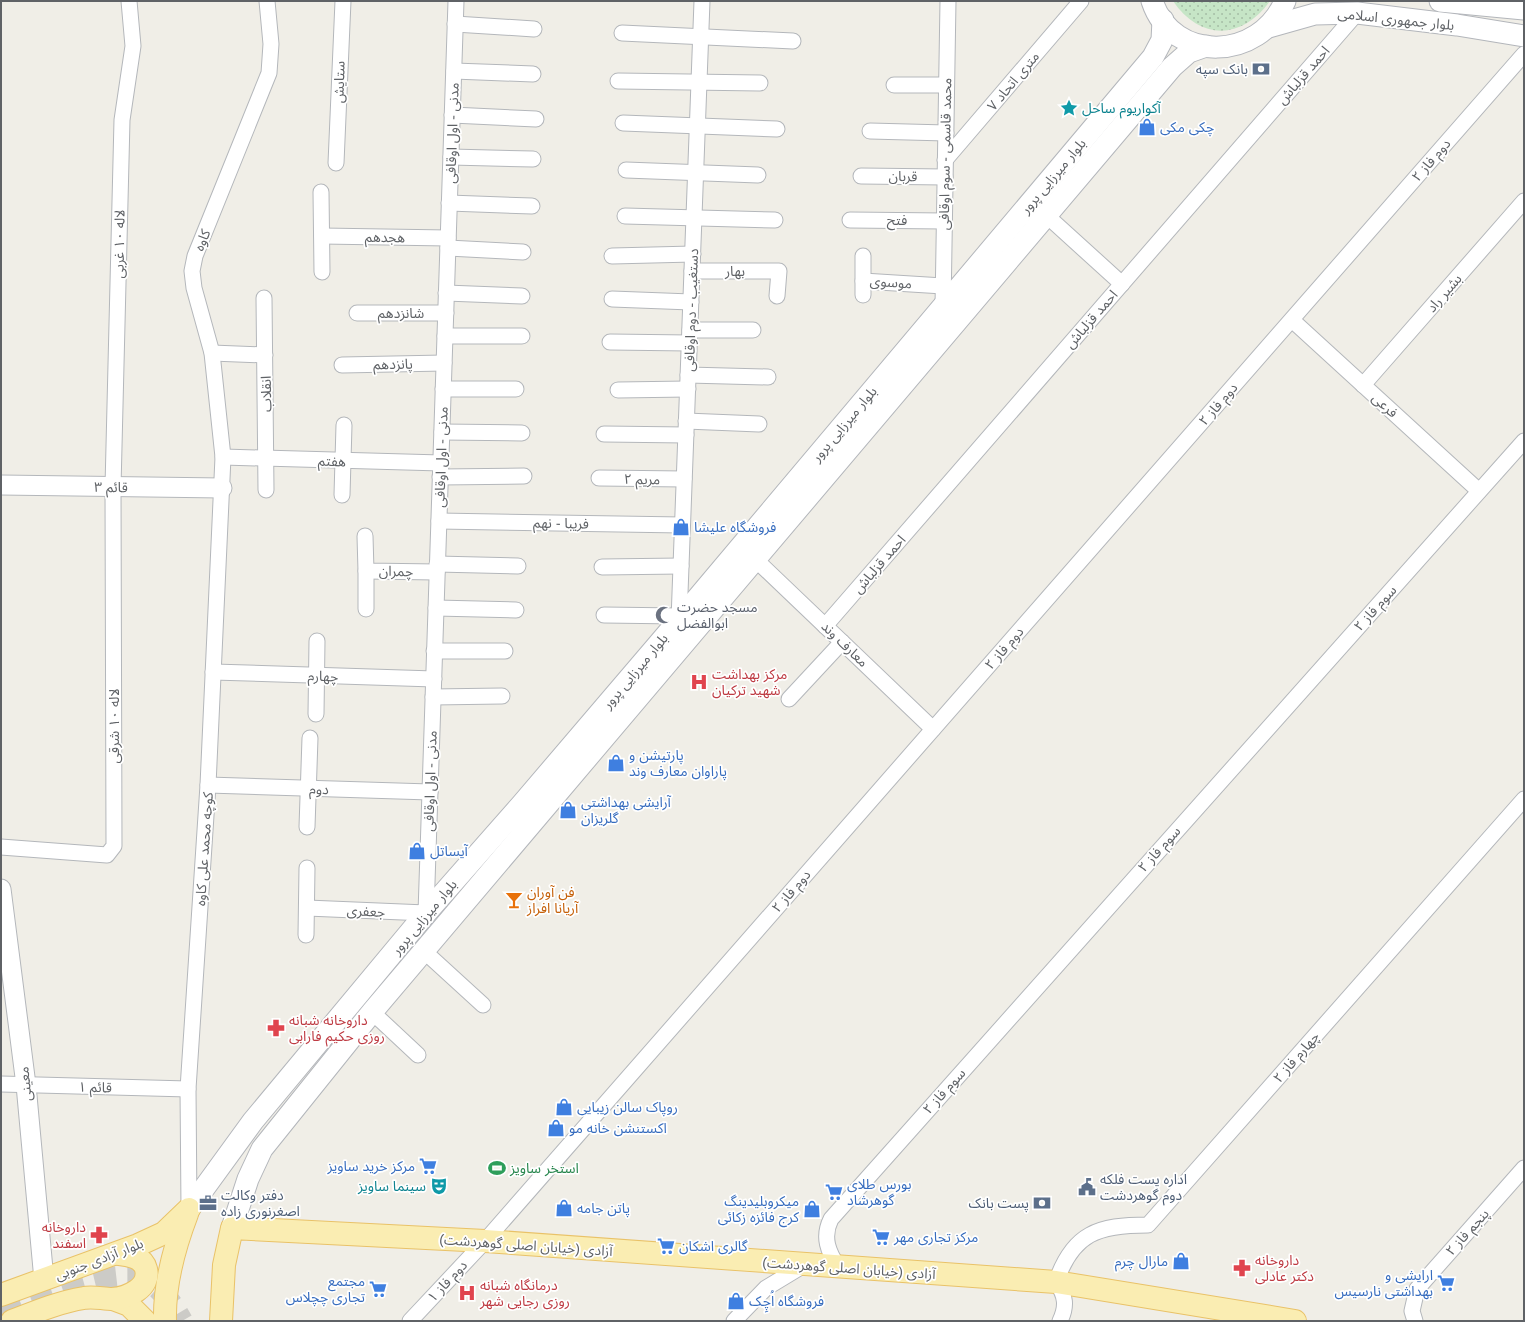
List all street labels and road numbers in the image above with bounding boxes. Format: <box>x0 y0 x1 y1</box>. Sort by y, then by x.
street label: بلوار جمهوری اسلامی <box>1337 5 1455 34</box>
street label: احمد قزلباش <box>1273 43 1333 108</box>
street label: ۷ متری اتحاد <box>984 48 1043 114</box>
street label: ستایش <box>330 61 349 103</box>
street label: محمد قاسمی - سوم اوقافی <box>936 78 957 230</box>
street label: مدنی - اول اوقافی <box>442 82 463 184</box>
street label: بلوار میرزایی پرور <box>1016 135 1091 219</box>
street label: دوم فاز ۲ <box>1408 135 1456 186</box>
street label: قربان <box>888 168 918 185</box>
street label: لاله ۱۰ غربی <box>110 210 129 278</box>
street label: فتح <box>887 212 907 231</box>
street label: کاوه <box>191 227 215 253</box>
street label: هجدهم <box>365 229 405 248</box>
street label: دستغیب - دوم اوقافی <box>681 248 704 372</box>
street label: بهار <box>724 263 745 280</box>
street label: بشیر راد <box>1423 271 1466 316</box>
street label: موسوی <box>869 273 913 292</box>
street label: احمد قزلباش <box>1061 287 1121 352</box>
street label: شانزدهم <box>378 305 424 324</box>
street label: پانزدهم <box>373 356 413 375</box>
street label: انقلاب <box>258 376 275 412</box>
street label: دوم فاز ۲ <box>1195 379 1243 430</box>
street label: بلوار میرزایی پرور <box>807 383 882 467</box>
street label: فرعی <box>1368 389 1401 421</box>
street label: مدنی - اول اوقافی <box>431 406 452 508</box>
street label: هفتم <box>318 453 346 472</box>
street label: مریم ۲ <box>624 471 660 490</box>
street label: قائم ۳ <box>94 479 128 498</box>
street label: فریبا - نهم <box>533 515 589 534</box>
street label: احمد قزلباش <box>849 532 909 597</box>
street label: چمران <box>379 563 413 581</box>
street label: سوم فاز ۲ <box>1350 582 1402 636</box>
street label: معارف وند <box>818 618 872 671</box>
street label: دوم فاز ۲ <box>981 623 1029 674</box>
street label: بلوار میرزایی پرور <box>598 630 673 714</box>
street label: چهارم <box>307 667 339 688</box>
street label: لاله ۱۰ شرقی <box>106 688 123 764</box>
street label: مدنی - اول اوقافی <box>420 730 441 832</box>
street label: دوم <box>309 781 329 800</box>
street label: کوچه محمد علی کاوه <box>192 791 218 907</box>
street label: سوم فاز ۲ <box>1134 823 1186 877</box>
street label: دوم فاز ۲ <box>768 866 816 917</box>
street label: بلوار میرزایی پرور <box>387 876 462 960</box>
street label: جعفری <box>346 902 386 921</box>
street label: چهارم فاز ۲ <box>1270 1028 1325 1088</box>
street label: سوم فاز ۲ <box>919 1065 971 1119</box>
street label: معینی <box>15 1066 36 1102</box>
street label: قائم ۱ <box>78 1078 112 1099</box>
street label: پنجم فاز ۲ <box>1442 1205 1494 1261</box>
street label: آزادی (خیابان اصلی گوهردشت) <box>439 1231 614 1260</box>
street label: بلوار آزادی جنوبی <box>53 1235 146 1284</box>
street label: آزادی (خیابان اصلی گوهردشت) <box>762 1254 937 1283</box>
street label: دوم فاز ۱ <box>424 1257 473 1307</box>

